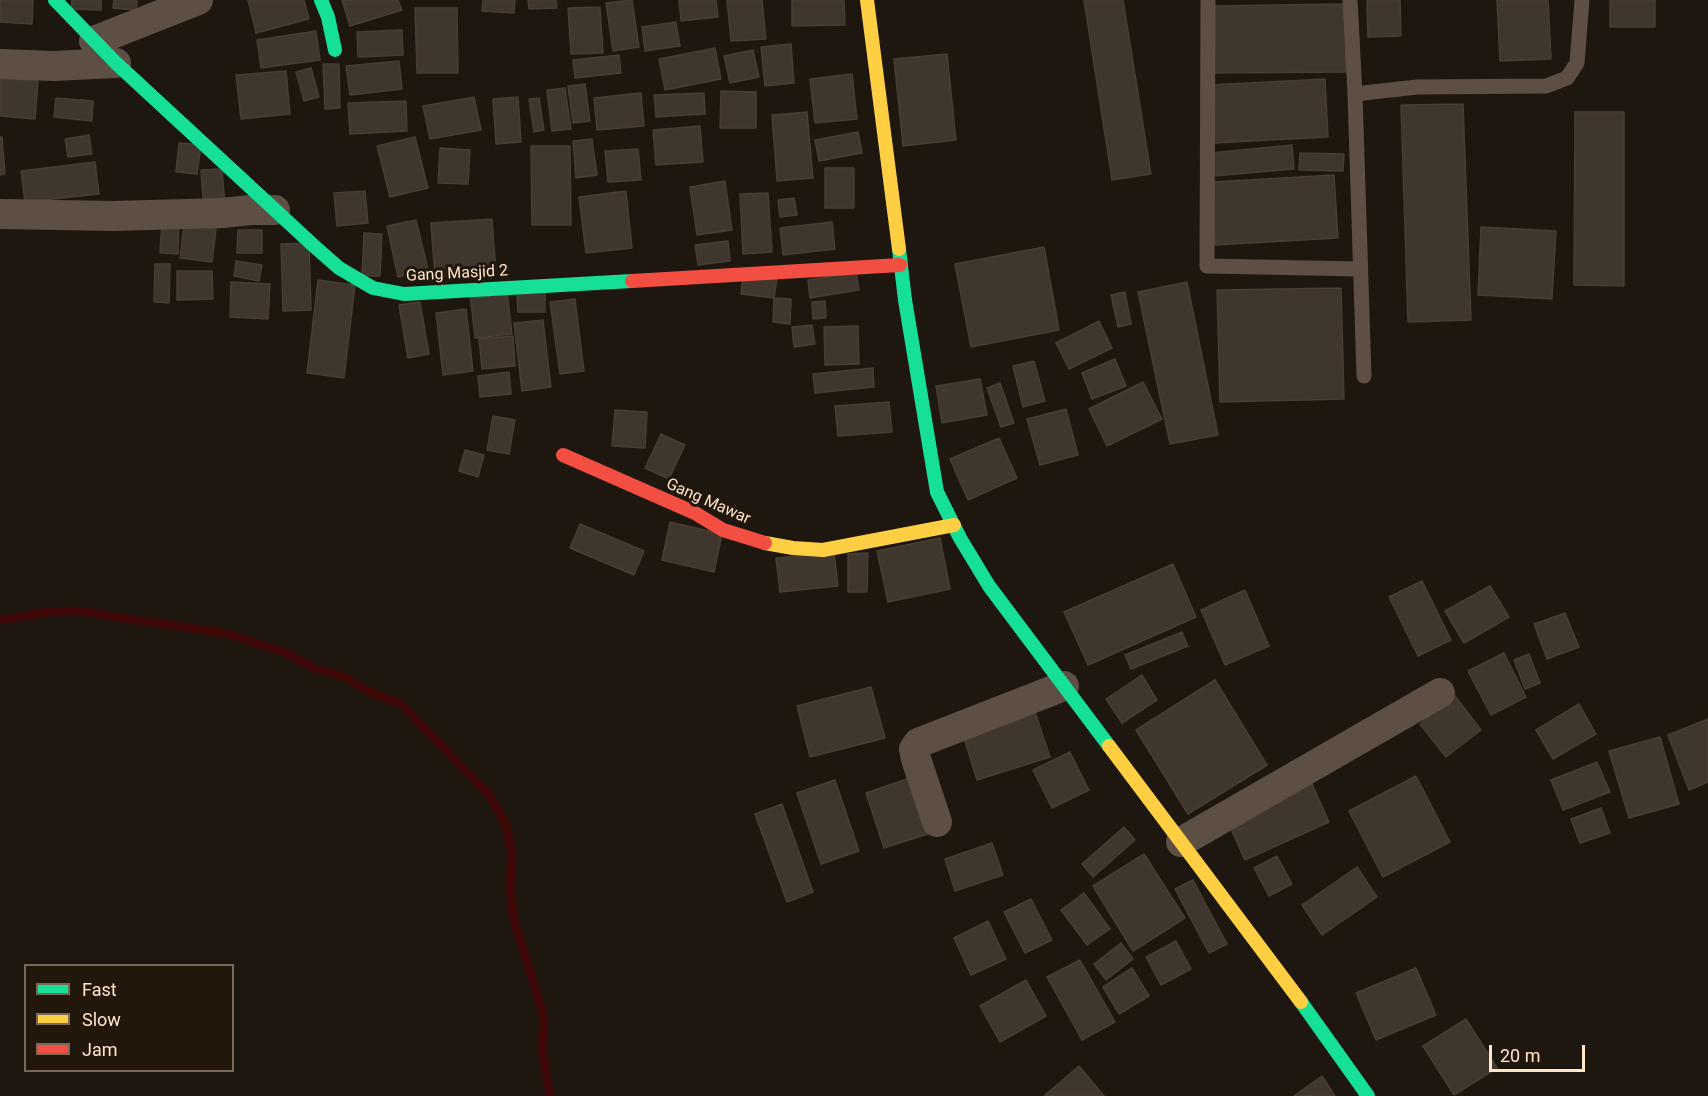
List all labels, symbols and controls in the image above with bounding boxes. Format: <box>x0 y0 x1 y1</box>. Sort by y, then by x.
street label: Gang Masjid 2 <box>406 262 508 286</box>
street label: Gang Mawar <box>663 475 753 529</box>
legend <box>24 964 234 1072</box>
text: Fast <box>82 979 117 1000</box>
text: Slow <box>82 1009 121 1030</box>
scale bar <box>1492 1033 1588 1071</box>
text: Jam <box>82 1039 118 1060</box>
text: 20 m <box>1500 1045 1540 1066</box>

